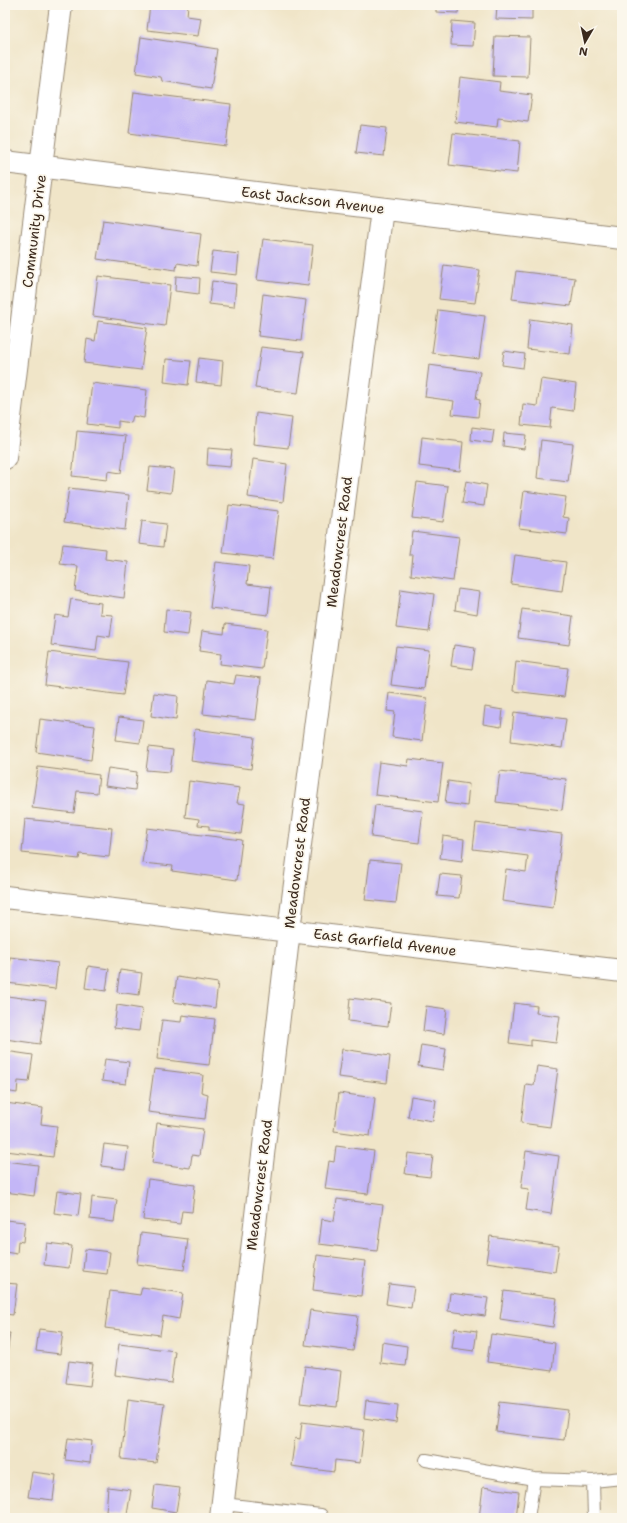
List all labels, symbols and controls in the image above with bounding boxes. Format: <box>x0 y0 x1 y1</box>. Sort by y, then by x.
north arrow <box>565 22 605 62</box>
text: N <box>578 43 589 59</box>
street label: Community Drive <box>18 173 50 289</box>
street label: East Jackson Avenue <box>240 182 386 218</box>
street label: Meadowcrest Road <box>322 475 356 609</box>
street label: Meadowcrest Road <box>280 796 314 930</box>
street label: East Garfield Avenue <box>312 924 458 960</box>
street label: Meadowcrest Road <box>242 1118 276 1252</box>

